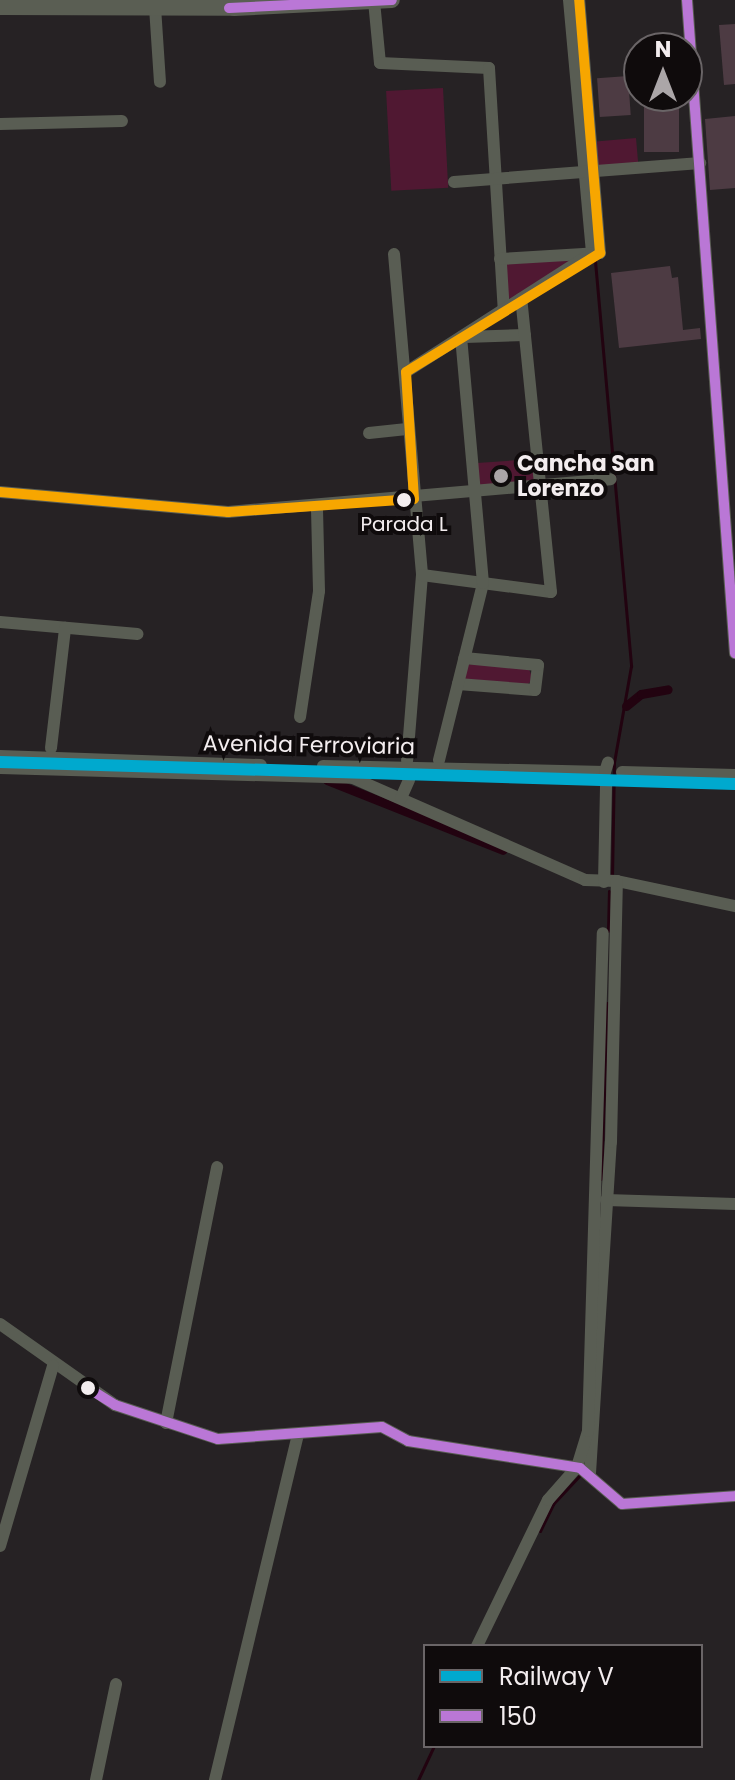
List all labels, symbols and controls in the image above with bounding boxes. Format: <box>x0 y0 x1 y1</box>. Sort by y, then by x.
north arrow <box>623 32 703 112</box>
text: N <box>655 34 671 65</box>
place label: Cancha San Lorenzo <box>517 450 655 502</box>
marker: Cancha San Lorenzo <box>492 467 510 485</box>
marker: Parada L <box>396 492 412 508</box>
place label: Parada L <box>360 512 448 536</box>
street label: Avenida Ferroviaria <box>203 730 415 760</box>
unlabelled marker <box>80 1380 96 1396</box>
legend <box>423 1644 703 1748</box>
text: Railway V <box>499 1660 614 1693</box>
text: 150 <box>499 1700 537 1733</box>

